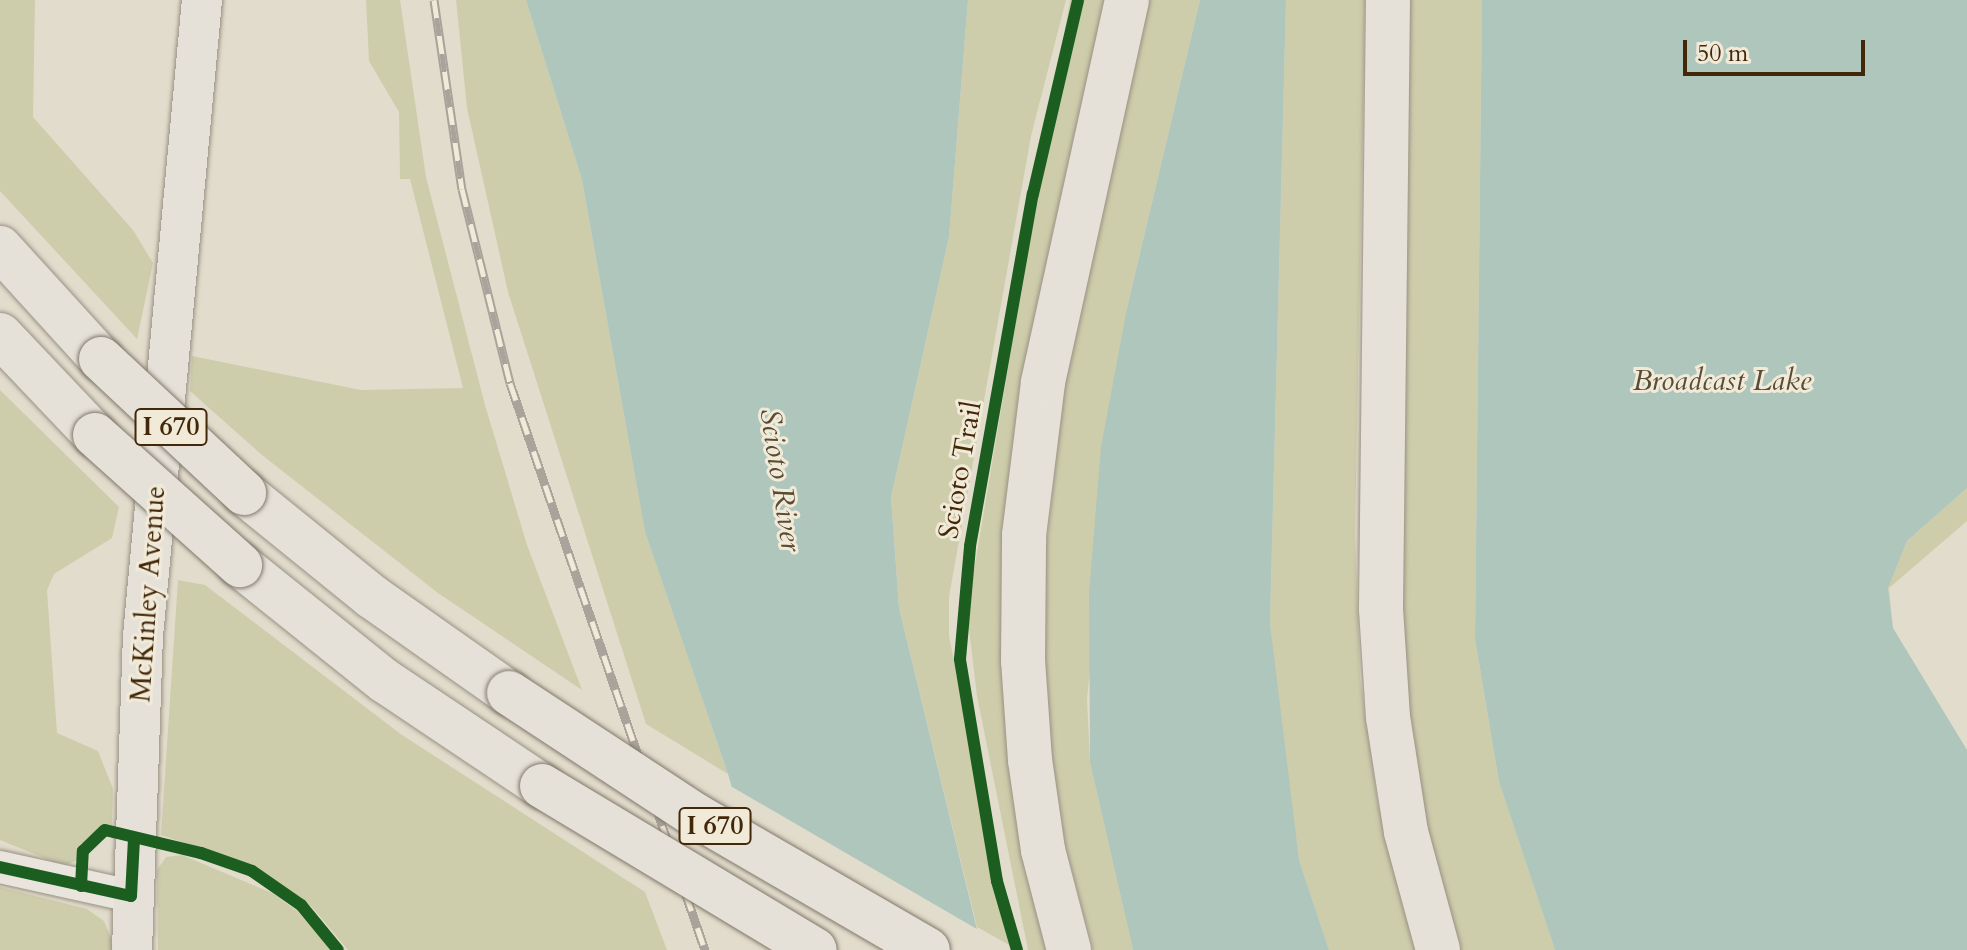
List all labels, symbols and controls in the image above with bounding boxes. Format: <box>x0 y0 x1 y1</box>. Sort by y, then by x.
scale bar <box>1687 24 1869 74</box>
text: 50 m <box>1697 37 1748 70</box>
water label: Broadcast Lake <box>1633 363 1811 399</box>
street label: Scioto Trail <box>931 399 989 541</box>
road number: I 670 <box>133 405 209 449</box>
water label: Scioto River <box>751 406 809 554</box>
street label: McKinley Avenue <box>124 485 172 703</box>
road number: I 670 <box>677 804 753 848</box>

